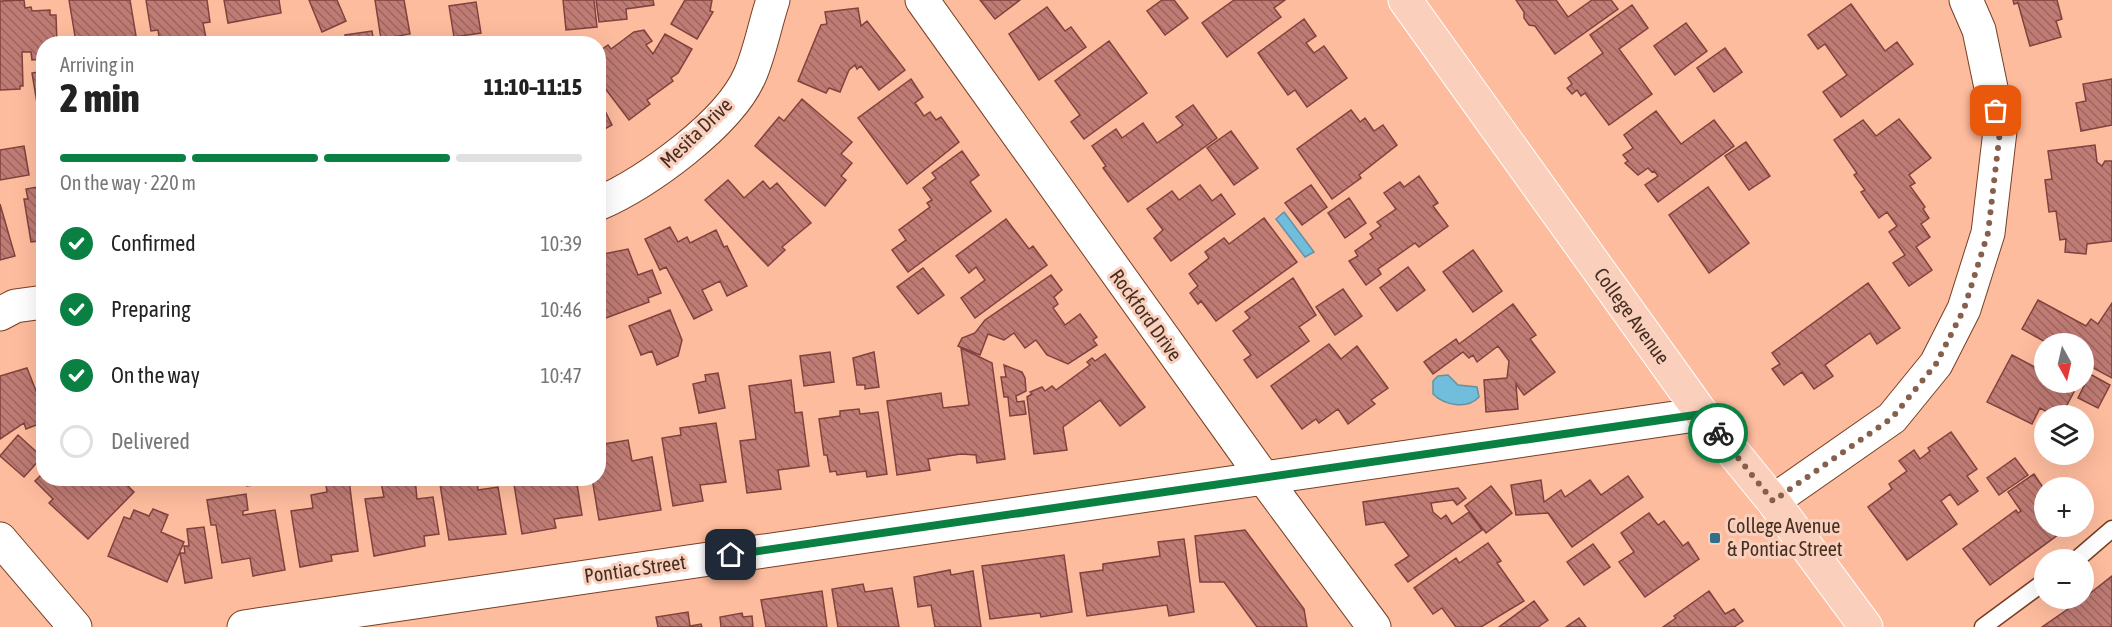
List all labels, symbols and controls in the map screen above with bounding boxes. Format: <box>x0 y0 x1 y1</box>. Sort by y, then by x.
text: Arriving in <box>60 53 134 76</box>
text: 11:10–11:15 <box>484 74 582 100</box>
text: 2 min <box>60 76 140 120</box>
pin <box>1970 85 2021 136</box>
street label: Mesita Drive <box>655 93 736 172</box>
icon: bag <box>1979 94 2012 127</box>
text: On the way · 220 m <box>60 171 196 194</box>
icon: check <box>60 227 93 260</box>
text: Confirmed <box>111 230 196 256</box>
text: 10:39 <box>540 232 582 255</box>
street label: College Avenue <box>1590 263 1675 368</box>
street label: Rockford Drive <box>1106 264 1187 365</box>
icon: check <box>60 293 93 326</box>
text: Preparing <box>111 296 191 322</box>
text: 10:46 <box>540 298 582 321</box>
north arrow <box>2034 333 2094 393</box>
map controls <box>2034 333 2094 609</box>
icon: check <box>60 359 93 392</box>
text: On the way <box>111 362 200 388</box>
text: 10:47 <box>540 364 582 387</box>
courier <box>1688 403 1748 463</box>
button: layers <box>2034 405 2094 465</box>
icon: bike <box>1702 417 1735 450</box>
text: Delivered <box>111 428 190 454</box>
button: + <box>2034 477 2094 537</box>
place label: College Avenue & Pontiac Street <box>1727 514 1843 560</box>
pin <box>705 529 756 580</box>
marker: College Avenue & Pontiac Street <box>1708 531 1722 545</box>
icon: home <box>714 538 747 571</box>
button: − <box>2034 549 2094 609</box>
street label: Pontiac Street <box>583 550 687 587</box>

